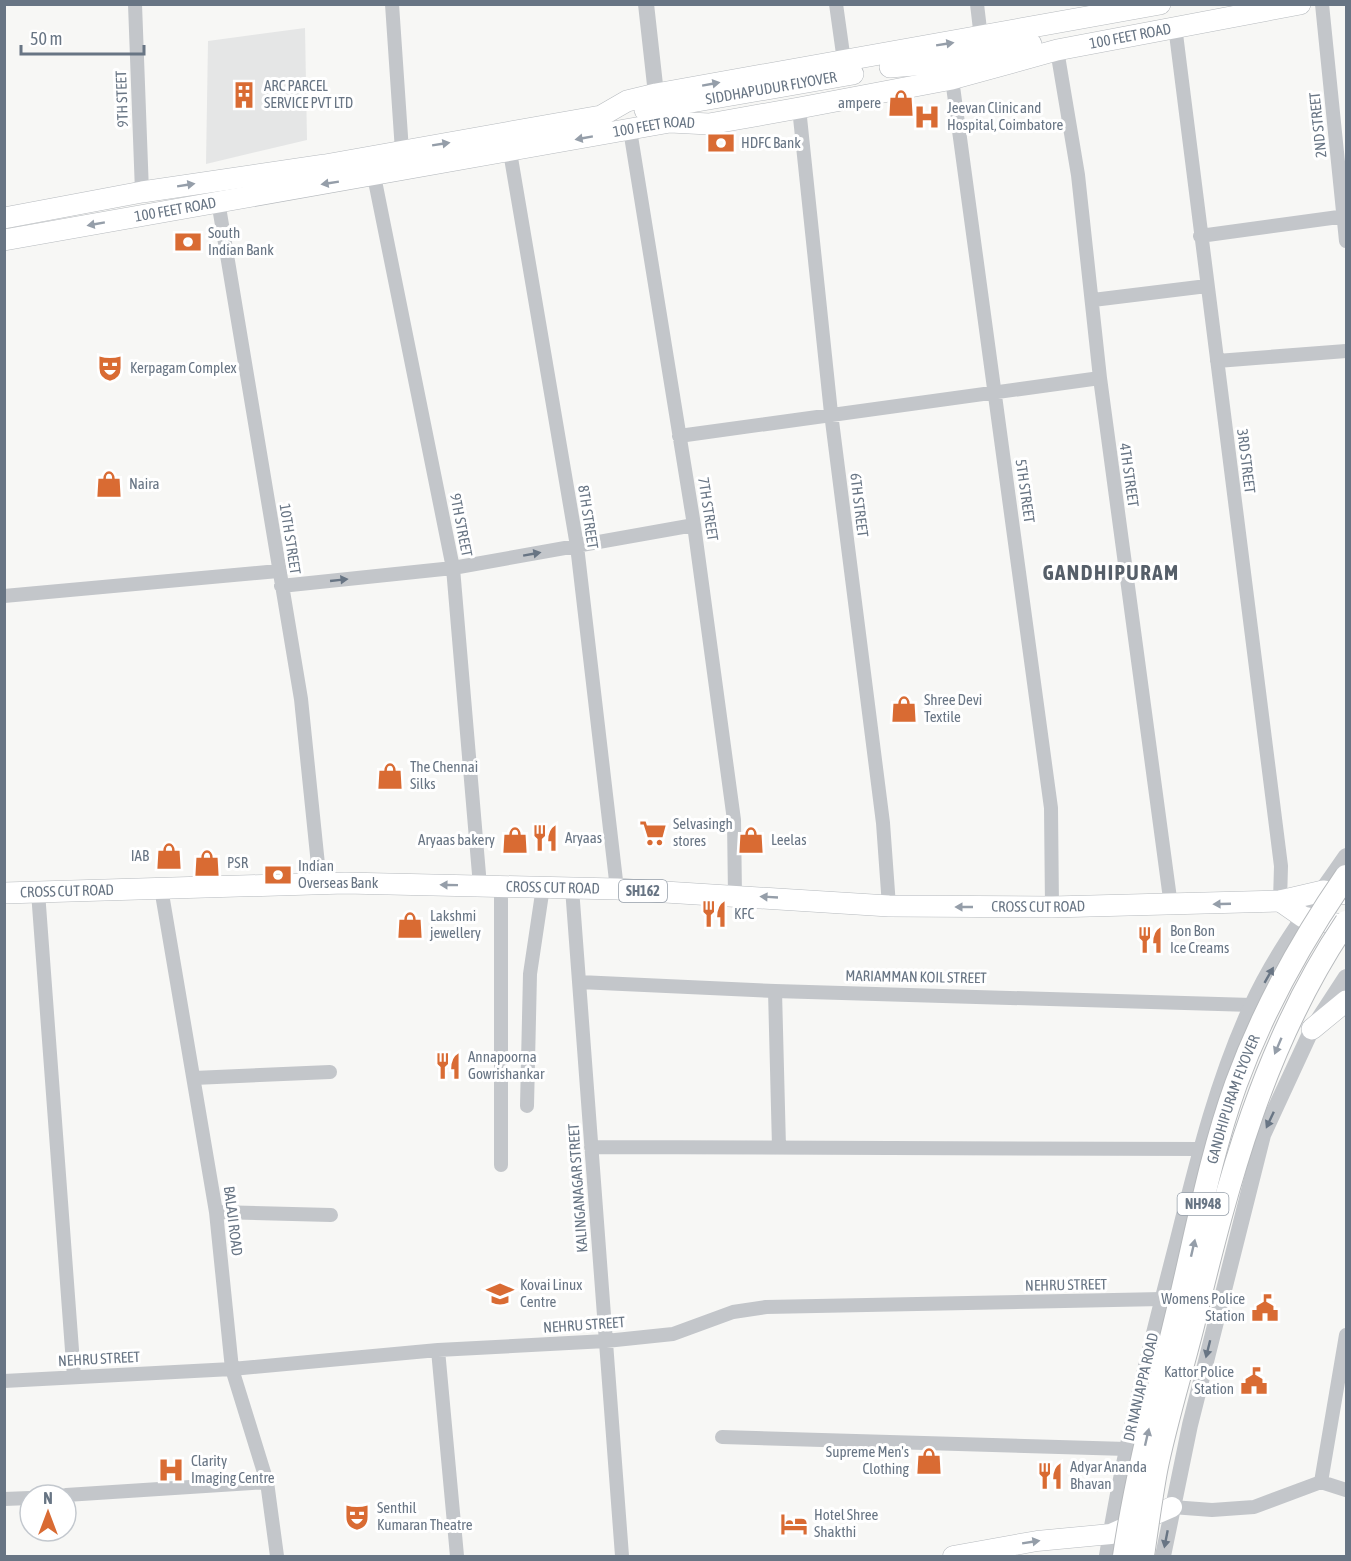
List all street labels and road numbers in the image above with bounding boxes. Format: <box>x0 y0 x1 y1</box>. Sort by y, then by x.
street label: 100 FEET ROAD <box>1088 20 1172 52</box>
street label: SIDDHAPUDUR FLYOVER <box>704 68 839 107</box>
street label: 9TH STEET <box>112 70 131 128</box>
street label: 2ND STREET <box>1306 91 1329 159</box>
street label: 100 FEET ROAD <box>612 113 695 140</box>
street label: 100 FEET ROAD <box>133 194 217 225</box>
street label: 3RD STREET <box>1234 428 1259 495</box>
street label: 4TH STREET <box>1117 442 1142 508</box>
street label: 5TH STREET <box>1013 458 1038 524</box>
street label: 6TH STREET <box>847 472 872 538</box>
street label: 7TH STREET <box>695 476 722 542</box>
street label: 8TH STREET <box>575 484 602 550</box>
street label: 9TH STREET <box>447 492 476 558</box>
street label: 10TH STREET <box>277 502 305 576</box>
street label: CROSS CUT ROAD <box>506 878 600 897</box>
road number: SH162 <box>619 880 667 902</box>
street label: CROSS CUT ROAD <box>20 881 114 901</box>
street label: CROSS CUT ROAD <box>991 897 1085 915</box>
street label: MARIAMMAN KOIL STREET <box>845 967 987 986</box>
street label: GANDHIPURAM FLYOVER <box>1203 1032 1263 1165</box>
street label: KALINGANAGAR STREET <box>564 1123 590 1253</box>
street label: BALAJI ROAD <box>221 1185 246 1257</box>
road number: NH948 <box>1178 1193 1228 1215</box>
street label: NEHRU STREET <box>1025 1275 1108 1294</box>
street label: NEHRU STREET <box>542 1313 626 1336</box>
street label: DR NANJAPPA ROAD <box>1120 1331 1161 1443</box>
street label: NEHRU STREET <box>58 1348 141 1369</box>

